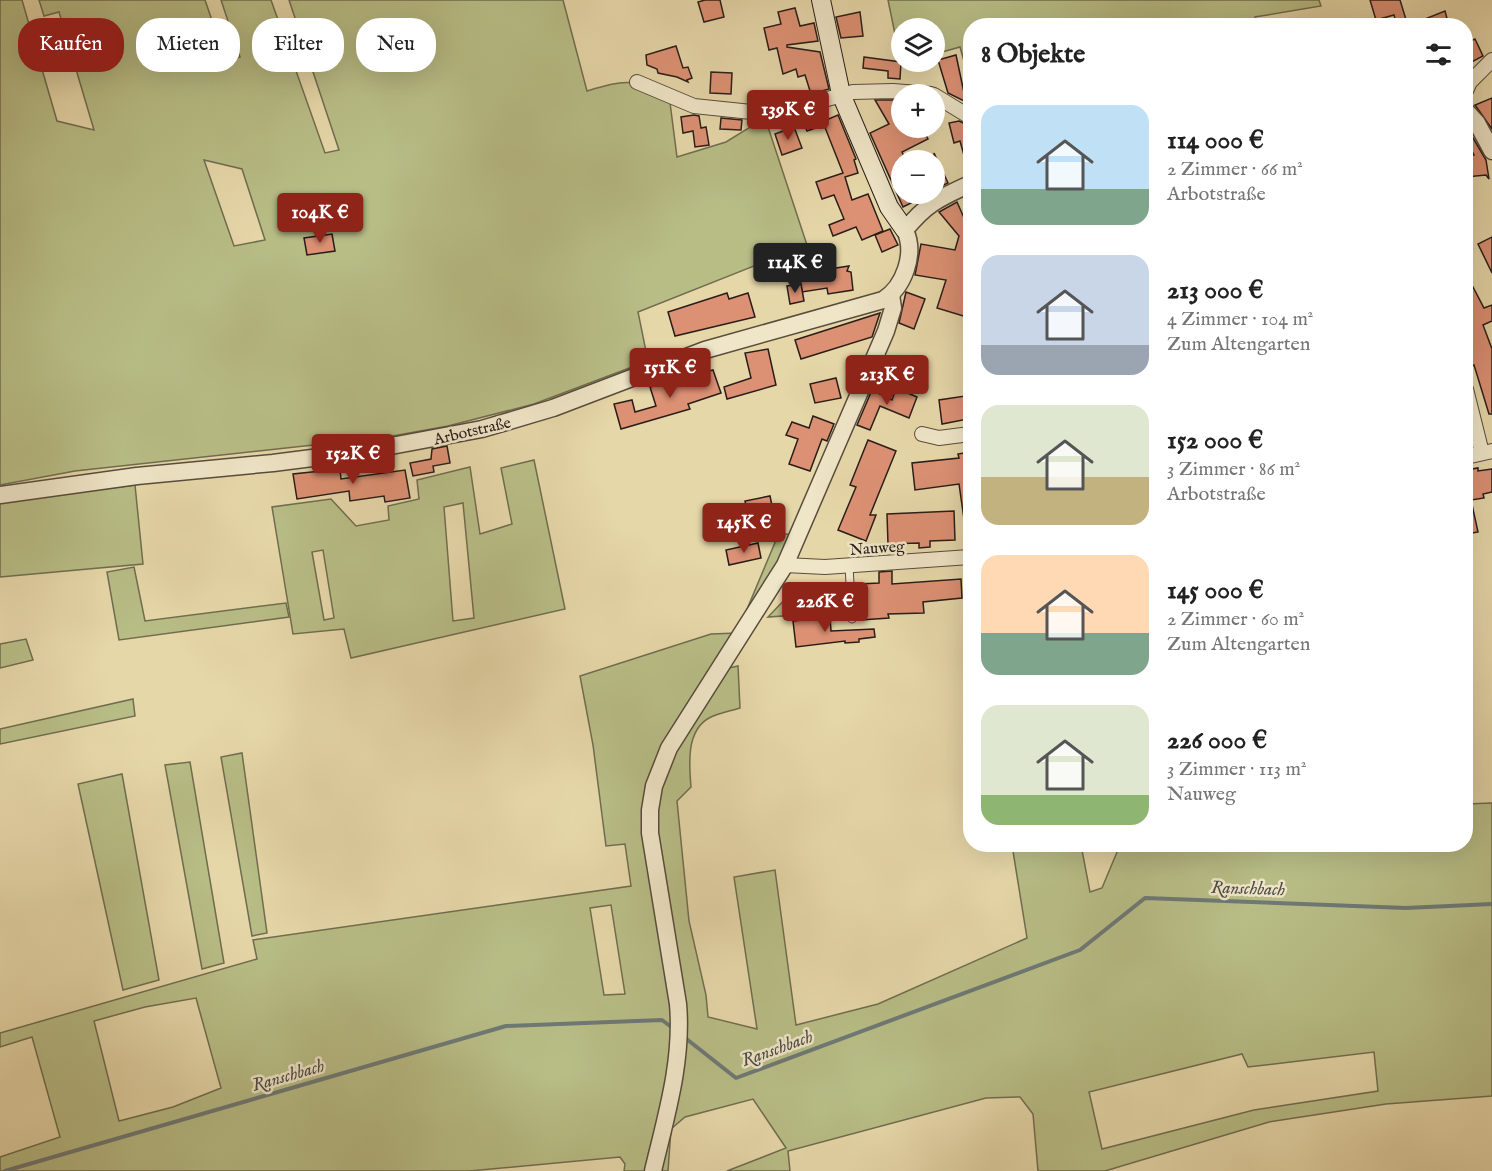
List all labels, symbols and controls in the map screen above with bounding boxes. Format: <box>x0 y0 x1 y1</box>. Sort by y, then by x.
chip: Kaufen <box>18 18 124 72</box>
chip: Mieten <box>136 18 240 72</box>
chip: Filter <box>252 18 344 72</box>
chip: Neu <box>356 18 436 72</box>
map controls <box>891 18 945 204</box>
button: layers <box>891 18 945 72</box>
text: 8 Objekte <box>981 38 1085 71</box>
icon: filters <box>1422 38 1455 71</box>
button: + <box>891 84 945 138</box>
pin: 139K € <box>739 90 837 141</box>
text: 139K € <box>761 97 815 122</box>
text: 114 000 € <box>1167 124 1264 157</box>
icon: home <box>1029 129 1101 201</box>
button: − <box>891 150 945 204</box>
text: 2 Zimmer · 66 m² <box>1167 157 1303 182</box>
text: Arbotstraße <box>1167 182 1266 207</box>
pin: 104K € <box>271 193 369 244</box>
text: 104K € <box>291 200 349 225</box>
pin: 114K € <box>746 243 844 294</box>
text: 114K € <box>767 250 823 275</box>
text: 213 000 € <box>1167 274 1264 307</box>
icon: home <box>1029 279 1101 351</box>
text: 4 Zimmer · 104 m² <box>1167 307 1313 332</box>
text: Zum Altengarten <box>1167 332 1310 357</box>
pin: 151K € <box>621 348 719 399</box>
text: 151K € <box>644 355 696 380</box>
pin: 213K € <box>838 355 936 406</box>
text: 213K € <box>860 362 914 387</box>
street label: Arbotstraße <box>431 413 513 451</box>
text: 152 000 € <box>1167 424 1263 457</box>
icon: home <box>1029 429 1101 501</box>
pin: 152K € <box>304 434 402 485</box>
text: 152K € <box>326 441 380 466</box>
text: 3 Zimmer · 86 m² <box>1167 457 1300 482</box>
text: Arbotstraße <box>1167 482 1266 507</box>
pin: 145K € <box>695 503 793 554</box>
text: 145K € <box>717 510 771 535</box>
street label: Nauweg <box>849 537 906 561</box>
text: 145 000 € <box>1167 574 1264 607</box>
icon: home <box>1029 579 1101 651</box>
pin: 226K € <box>776 582 874 633</box>
text: 226K € <box>796 589 854 614</box>
text: 2 Zimmer · 60 m² <box>1167 607 1304 632</box>
text: Zum Altengarten <box>1167 632 1310 657</box>
text: 226 000 € <box>1167 724 1267 757</box>
icon: home <box>1029 729 1101 801</box>
text: 3 Zimmer · 113 m² <box>1167 757 1306 782</box>
text: Nauweg <box>1167 782 1236 807</box>
water label: Ranschbach <box>1210 877 1286 902</box>
water label: Ranschbach <box>739 1026 817 1073</box>
water label: Ranschbach <box>249 1055 328 1098</box>

